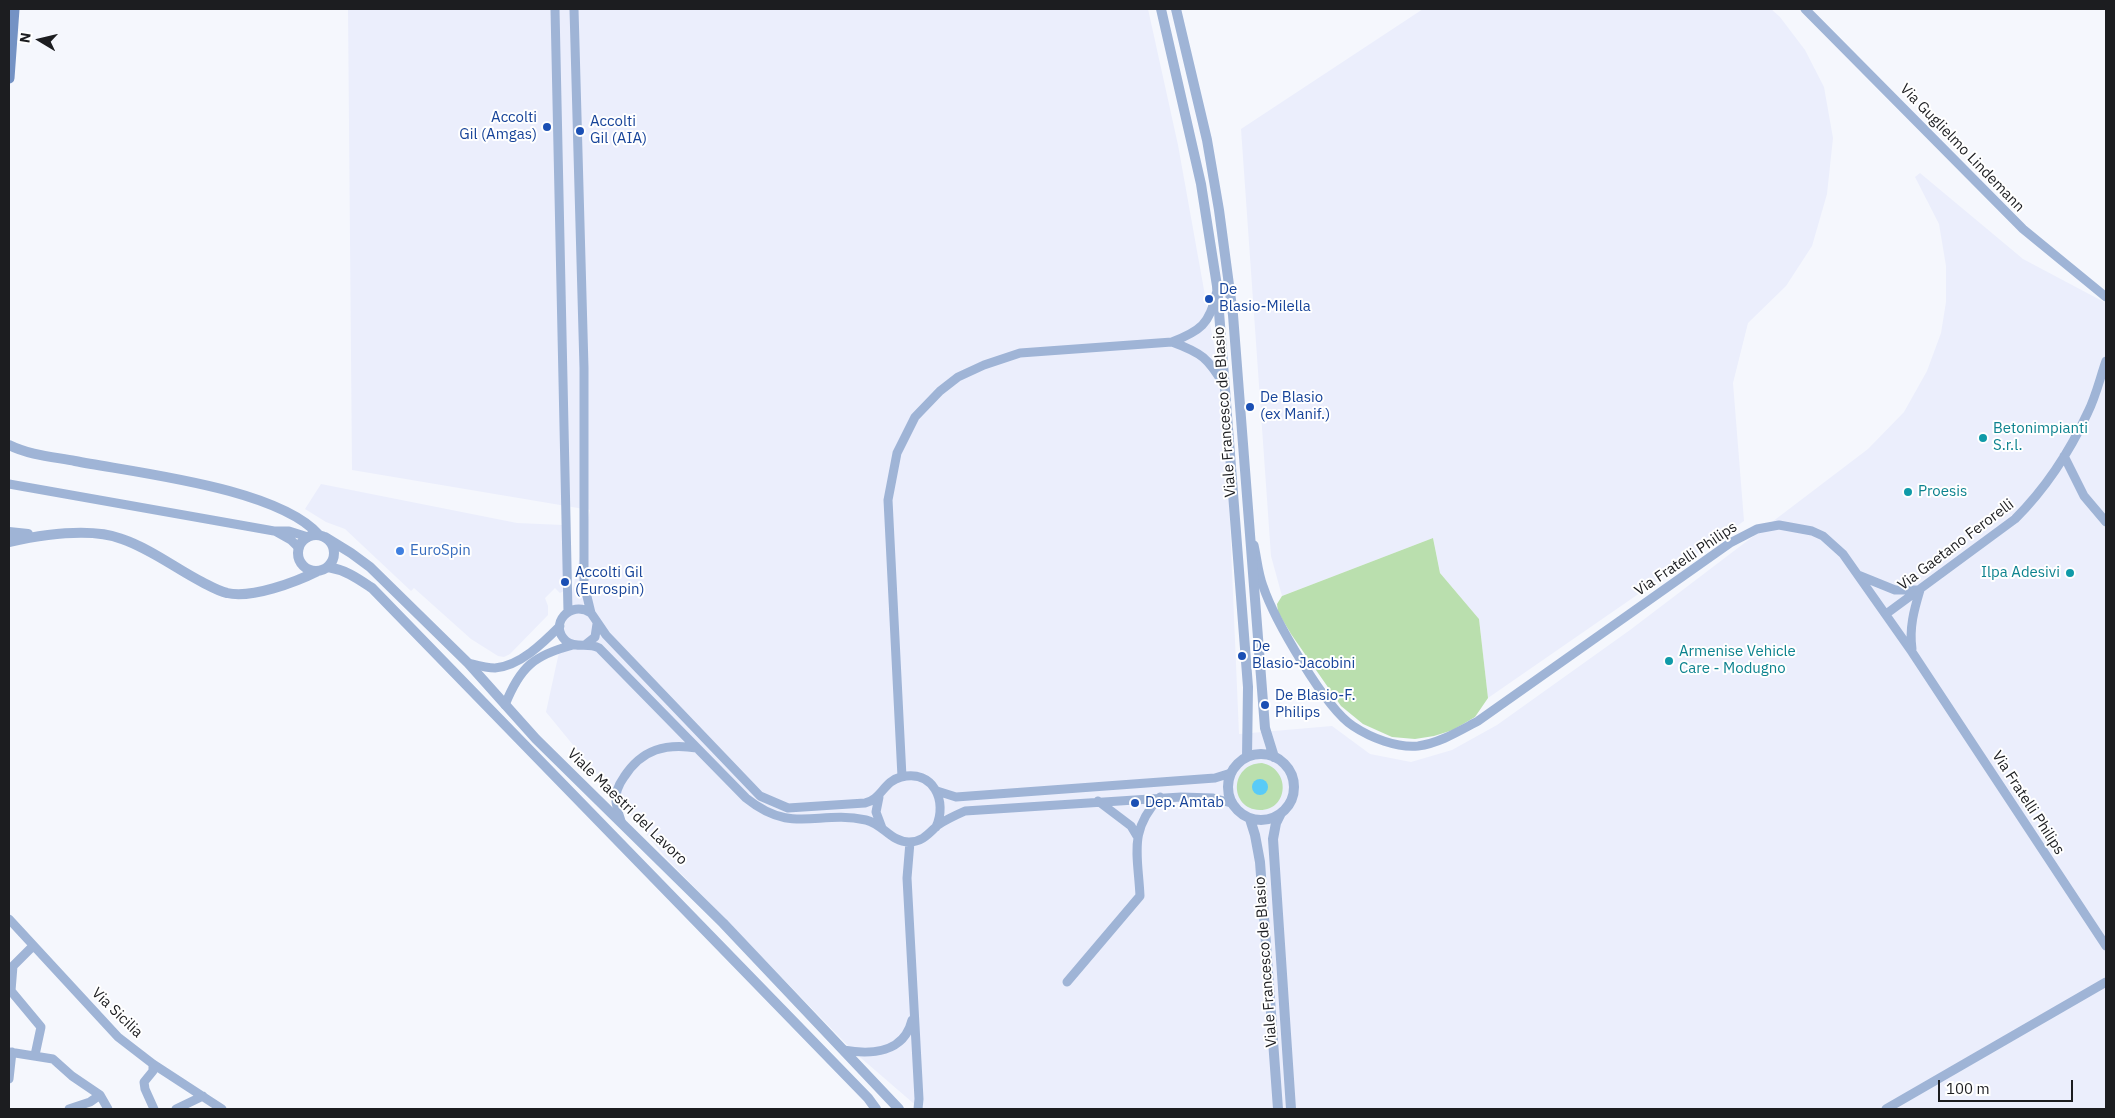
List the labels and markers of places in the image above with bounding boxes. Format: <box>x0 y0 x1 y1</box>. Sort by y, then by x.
place label: Accolti Gil (Amgas) <box>459 109 537 144</box>
place label: Accolti Gil (AIA) <box>590 113 647 148</box>
marker: Accolti Gil (Amgas) <box>541 121 553 133</box>
marker: Accolti Gil (AIA) <box>574 125 586 137</box>
place label: De Blasio-Milella <box>1219 281 1311 316</box>
marker: De Blasio-Milella <box>1203 293 1215 305</box>
place label: De Blasio (ex Manif.) <box>1260 389 1330 424</box>
marker: De Blasio (ex Manif.) <box>1244 401 1256 413</box>
place label: Betonimpianti S.r.l. <box>1993 420 2088 455</box>
marker: Betonimpianti S.r.l. <box>1977 432 1989 444</box>
place label: Proesis <box>1918 483 1967 501</box>
marker: Proesis <box>1902 486 1914 498</box>
place label: EuroSpin <box>410 542 471 560</box>
marker: EuroSpin <box>394 545 406 557</box>
place label: Accolti Gil (Eurospin) <box>575 564 644 599</box>
place label: Ilpa Adesivi <box>1981 564 2060 582</box>
marker: Ilpa Adesivi <box>2064 567 2076 579</box>
marker: Accolti Gil (Eurospin) <box>559 576 571 588</box>
place label: De Blasio-Jacobini <box>1252 638 1355 673</box>
place label: Armenise Vehicle Care - Modugno <box>1679 643 1796 678</box>
marker: De Blasio-Jacobini <box>1236 650 1248 662</box>
marker: Armenise Vehicle Care - Modugno <box>1663 655 1675 667</box>
place label: De Blasio-F. Philips <box>1275 687 1356 722</box>
marker: De Blasio-F. Philips <box>1259 699 1271 711</box>
place label: Dep. Amtab <box>1145 794 1224 812</box>
marker: Dep. Amtab <box>1129 797 1141 809</box>

